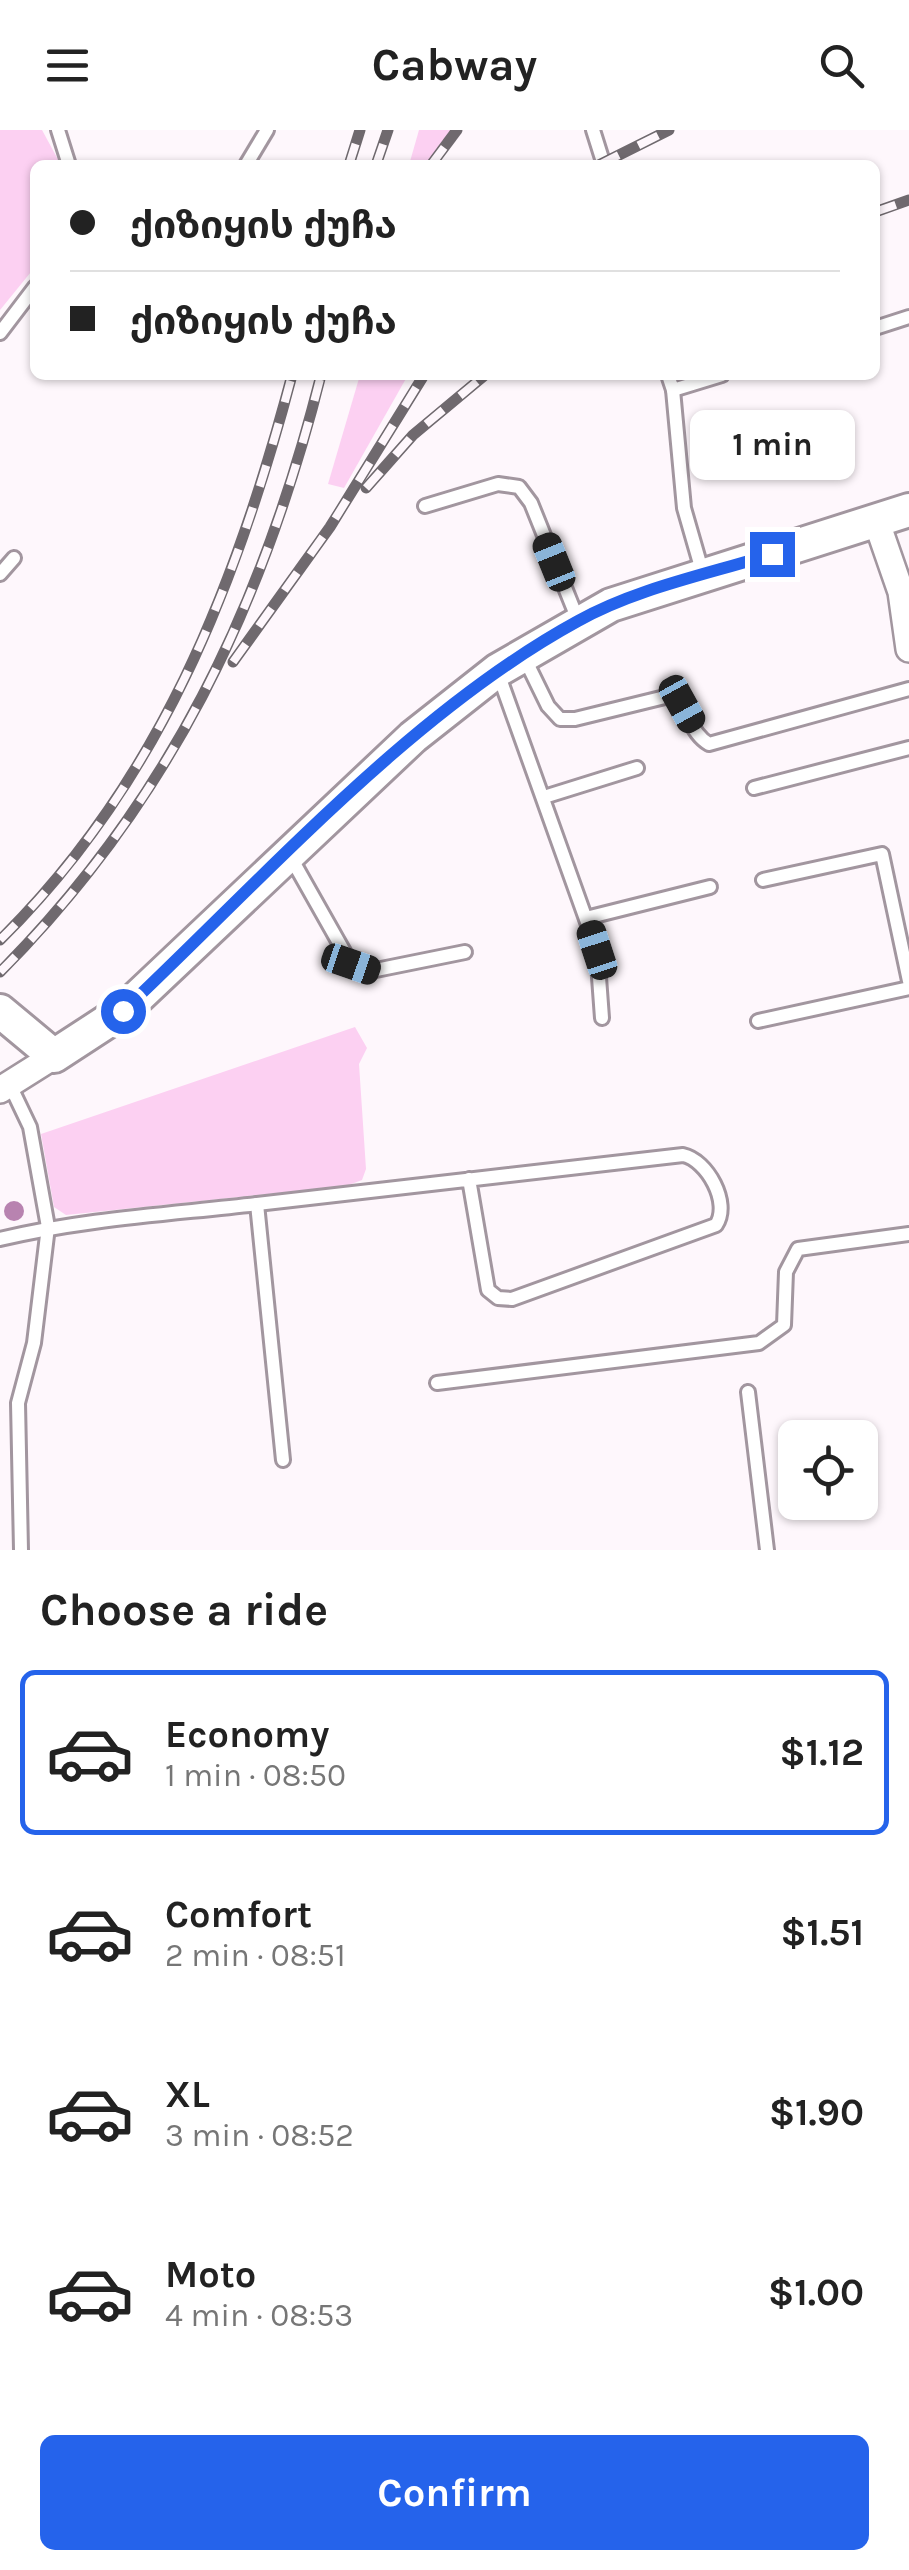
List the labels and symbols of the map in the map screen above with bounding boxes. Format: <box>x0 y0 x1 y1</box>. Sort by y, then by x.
callout: 1 min <box>690 409 854 479</box>
car <box>529 529 579 595</box>
route end <box>750 532 795 577</box>
car <box>654 670 710 738</box>
car <box>573 917 621 983</box>
car <box>318 940 384 988</box>
route start <box>101 989 146 1034</box>

